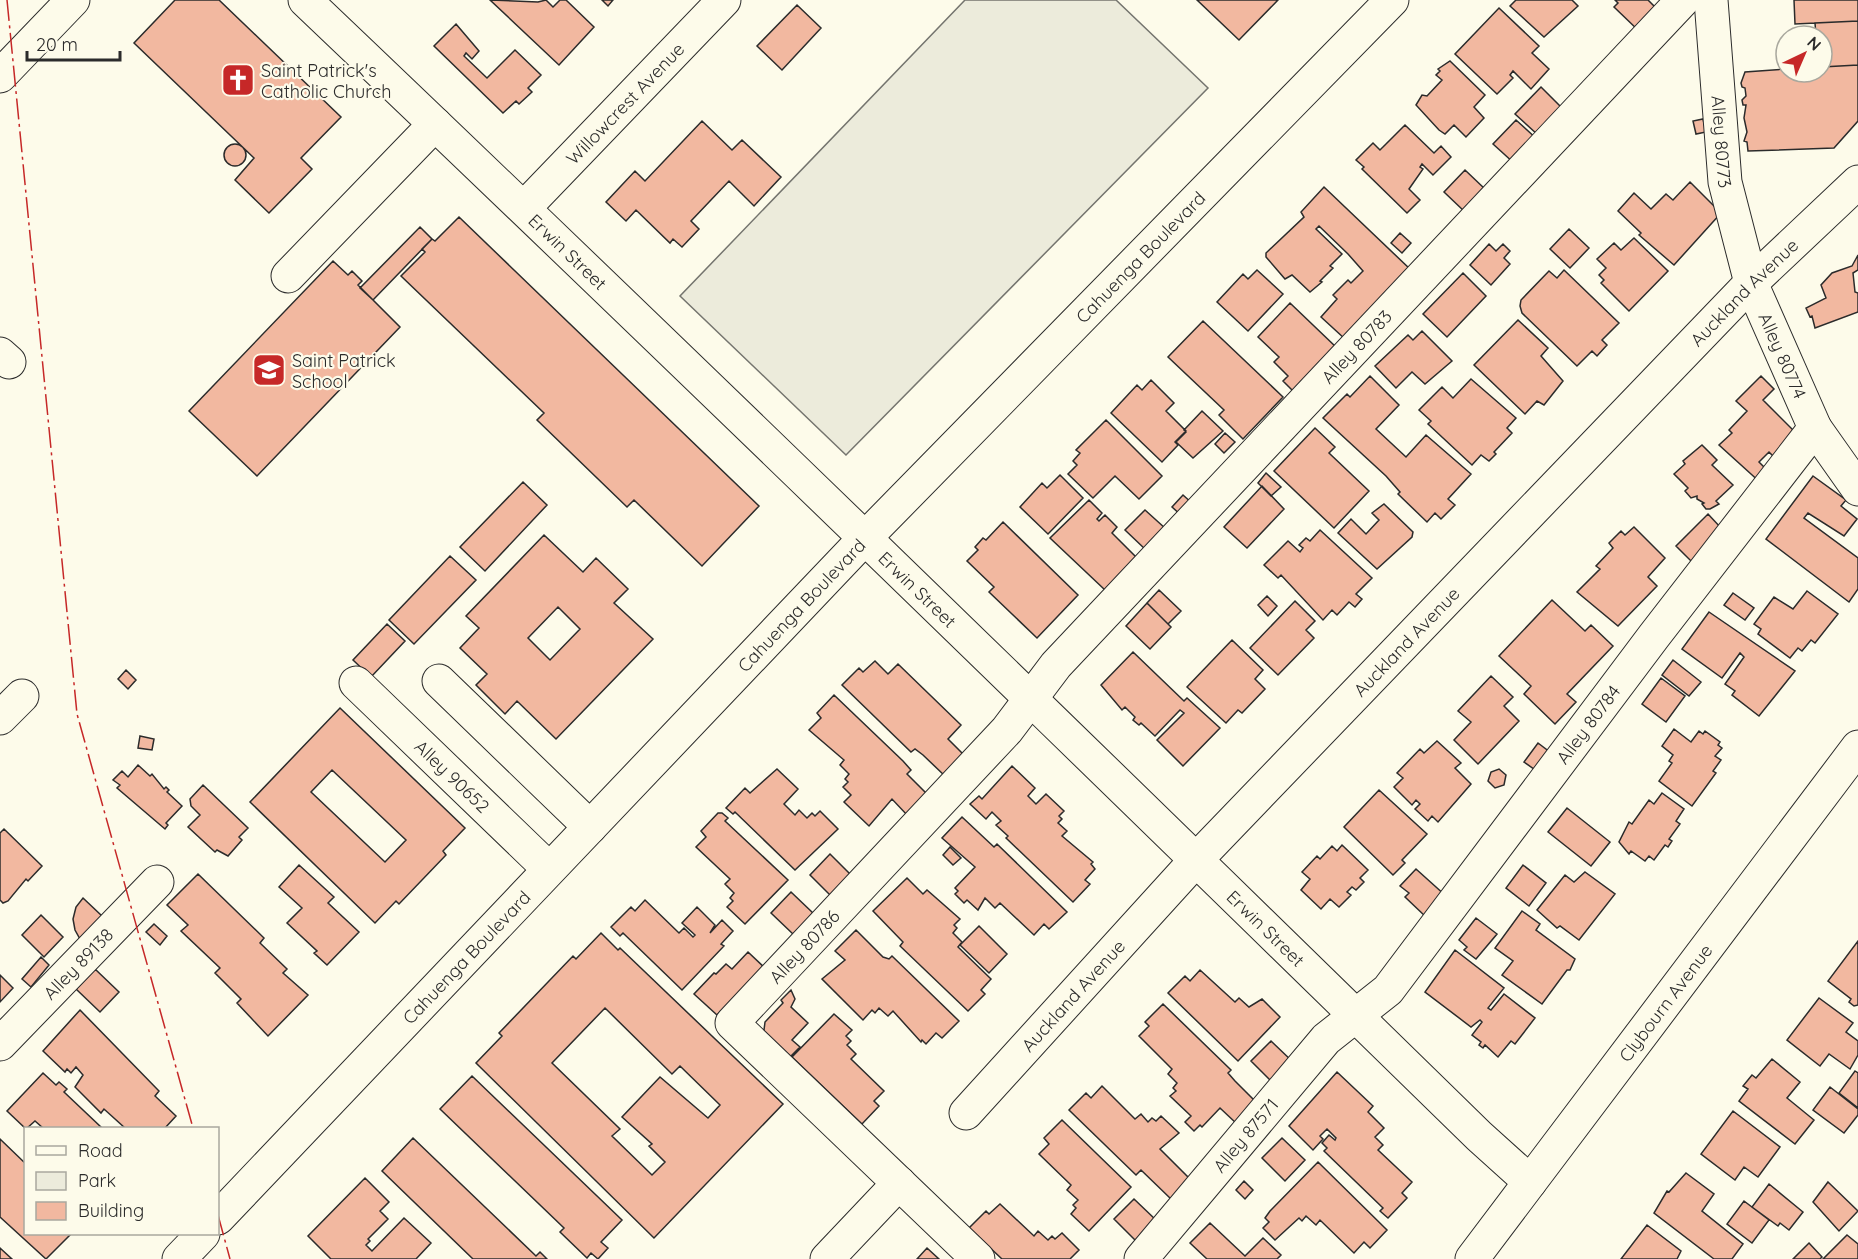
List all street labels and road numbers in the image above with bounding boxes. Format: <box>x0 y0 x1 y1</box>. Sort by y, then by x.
street label: Willowcrest Avenue <box>561 37 689 169</box>
street label: Alley 80773 <box>1707 95 1738 190</box>
street label: Cahuenga Boulevard <box>1071 186 1210 328</box>
street label: Erwin Street <box>524 209 612 295</box>
street label: Auckland Avenue <box>1685 233 1803 351</box>
street label: Alley 80783 <box>1316 305 1397 388</box>
street label: Alley 80774 <box>1754 309 1812 402</box>
street label: Cahuenga Boulevard <box>732 534 870 677</box>
street label: Erwin Street <box>874 546 962 632</box>
street label: Auckland Avenue <box>1348 582 1464 701</box>
street label: Alley 80784 <box>1551 680 1625 768</box>
street label: Alley 90652 <box>410 735 495 817</box>
street label: Erwin Street <box>1222 885 1310 971</box>
street label: Cahuenga Boulevard <box>397 886 535 1029</box>
street label: Alley 80786 <box>764 904 844 988</box>
street label: Alley 89138 <box>38 923 118 1004</box>
street label: Auckland Avenue <box>1016 934 1130 1056</box>
street label: Clybourn Avenue <box>1613 939 1717 1066</box>
street label: Alley 87571 <box>1207 1093 1283 1177</box>

